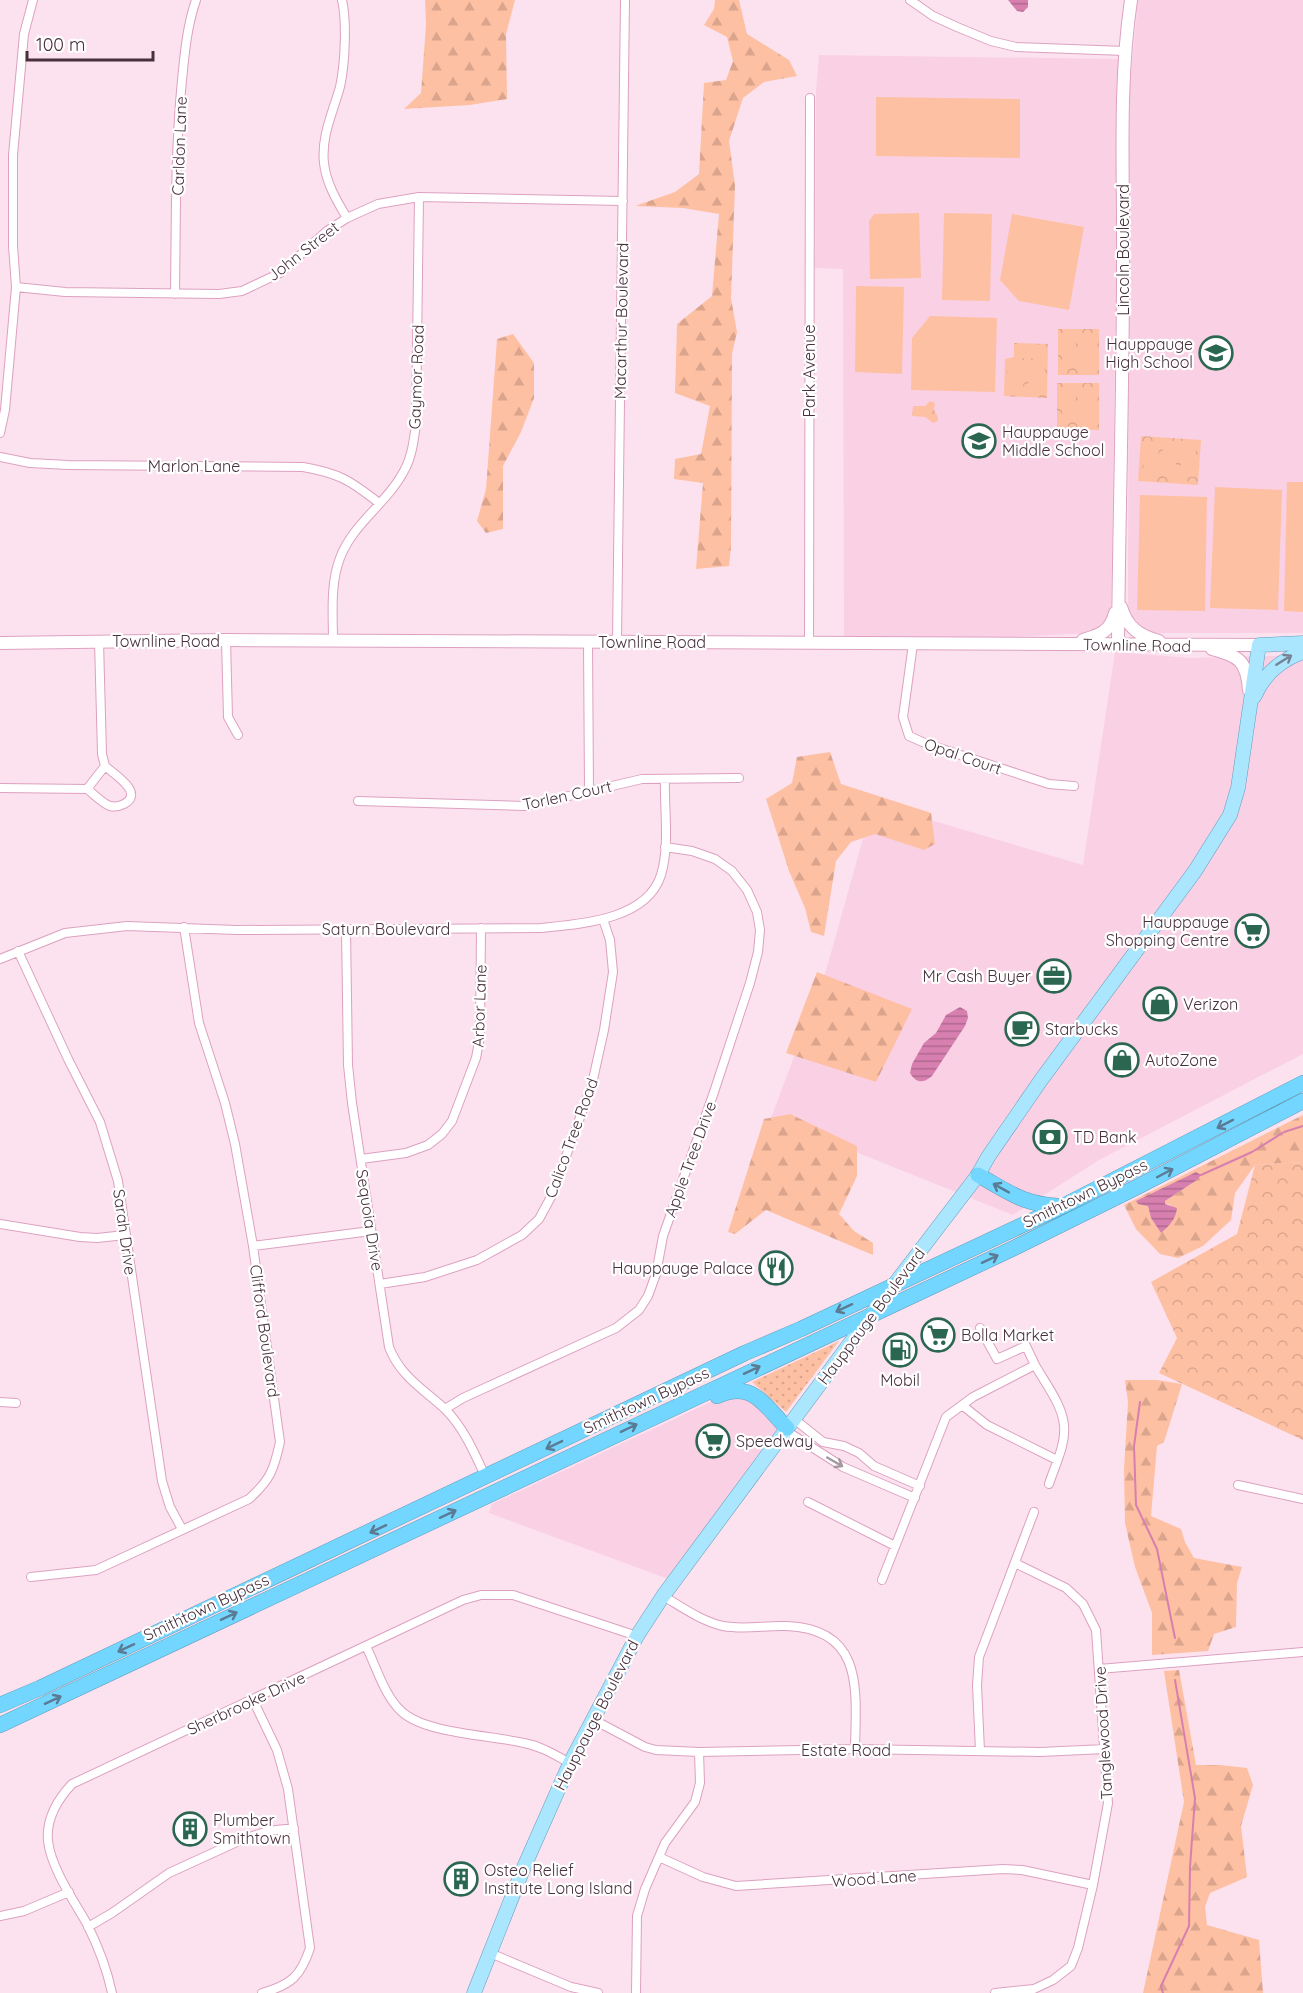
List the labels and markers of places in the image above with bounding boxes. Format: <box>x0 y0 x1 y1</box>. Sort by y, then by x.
place label: Hauppauge High School <box>1105 334 1193 372</box>
school or university icon: Hauppauge High School <box>1198 335 1234 371</box>
place label: Hauppauge Middle School <box>1002 422 1104 460</box>
school or university icon: Hauppauge Middle School <box>961 423 997 459</box>
place label: Hauppauge Shopping Centre <box>1106 912 1229 950</box>
supermarket icon: Hauppauge Shopping Centre <box>1234 913 1270 949</box>
office icon: Mr Cash Buyer <box>1036 958 1072 994</box>
place label: Mr Cash Buyer <box>922 966 1031 986</box>
shop icon: Verizon <box>1142 986 1178 1022</box>
place label: Verizon <box>1183 994 1238 1014</box>
cafe icon: Starbucks <box>1004 1011 1040 1047</box>
place label: Starbucks <box>1045 1019 1118 1039</box>
shop icon: AutoZone <box>1104 1042 1140 1078</box>
place label: AutoZone <box>1145 1050 1217 1070</box>
bank icon: TD Bank <box>1032 1119 1068 1155</box>
place label: TD Bank <box>1073 1127 1136 1147</box>
restaurant icon: Hauppauge Palace <box>758 1250 794 1286</box>
place label: Hauppauge Palace <box>612 1258 753 1278</box>
supermarket icon: Bolla Market <box>920 1317 956 1353</box>
place label: Bolla Market <box>961 1325 1054 1345</box>
fuel station icon: Mobil <box>882 1332 918 1368</box>
place label: Mobil <box>880 1370 920 1390</box>
supermarket icon: Speedway <box>695 1423 731 1459</box>
place label: Speedway <box>736 1431 813 1451</box>
place label: Plumber Smithtown <box>213 1810 291 1848</box>
building icon: Plumber Smithtown <box>172 1811 208 1847</box>
place label: Osteo Relief Institute Long Island <box>484 1860 632 1898</box>
building icon: Osteo Relief Institute Long Island <box>443 1861 479 1897</box>

